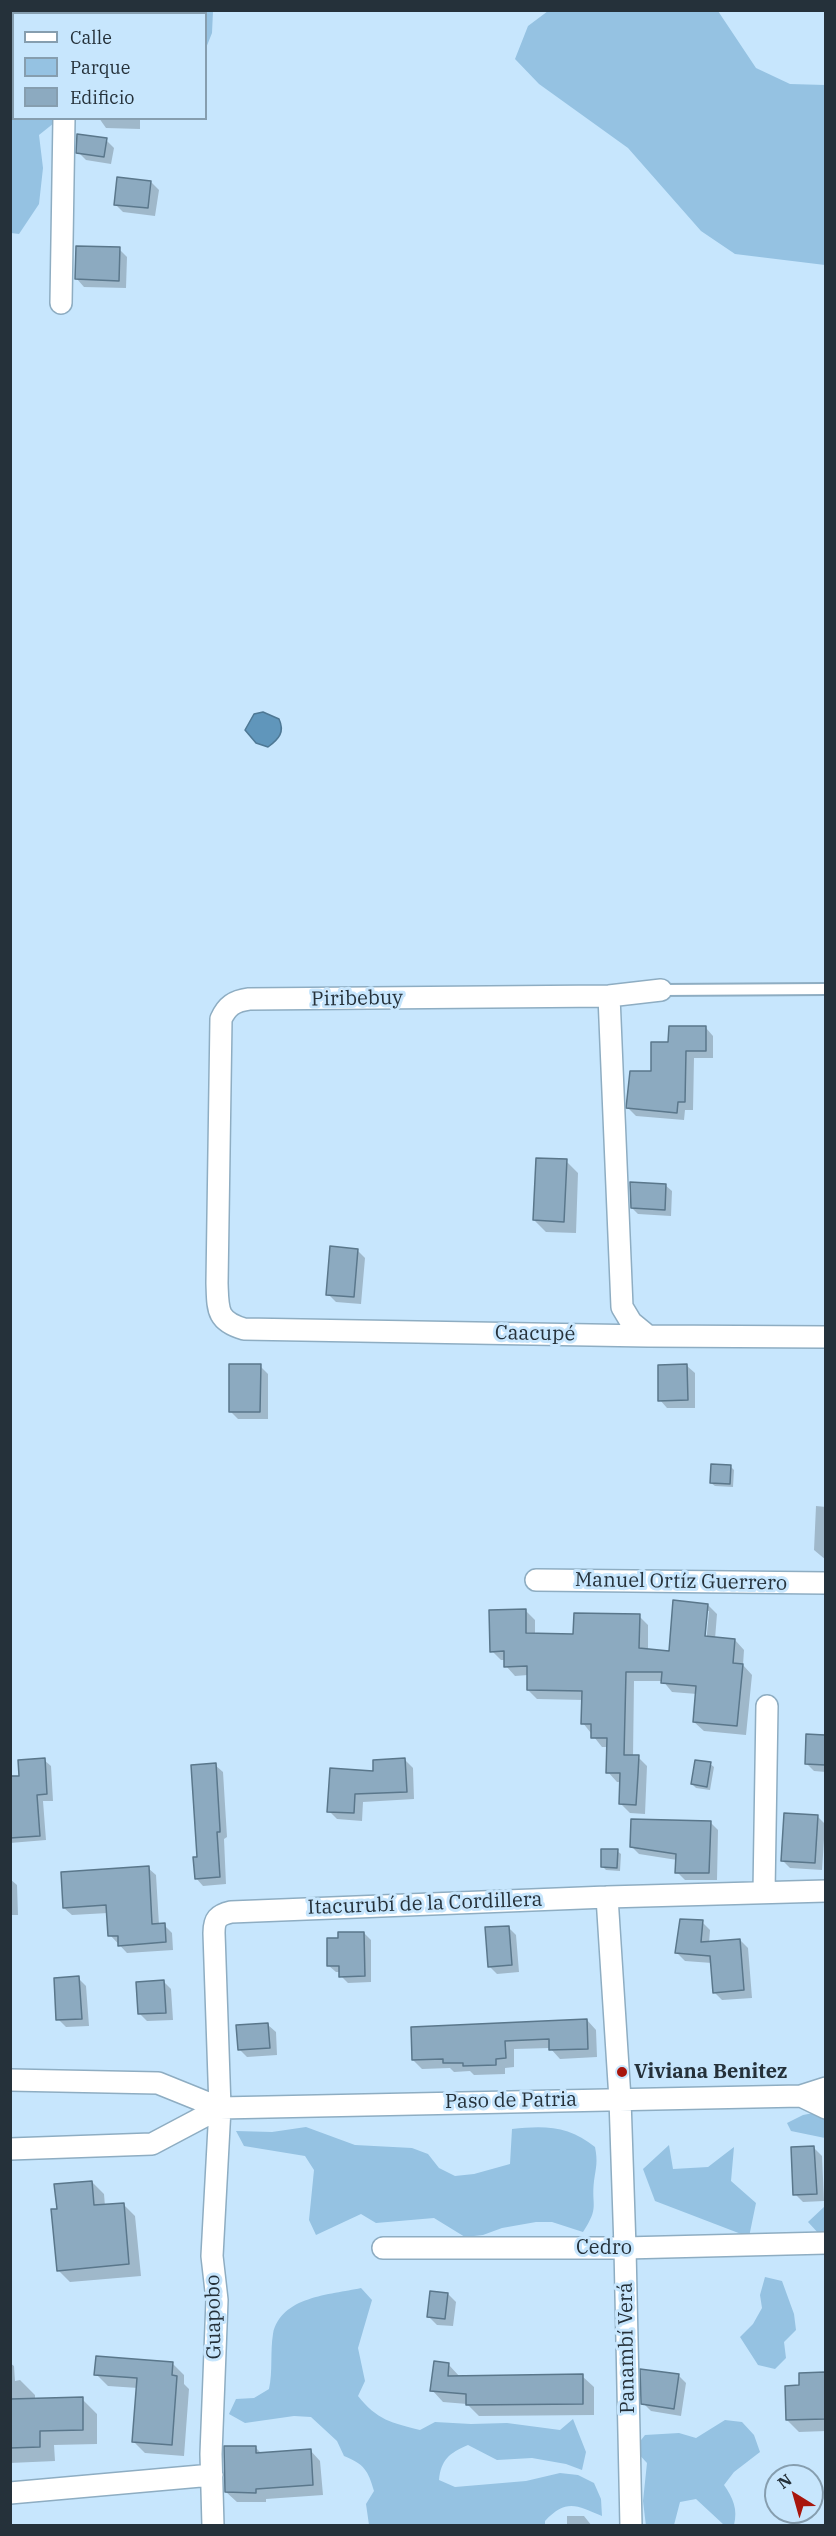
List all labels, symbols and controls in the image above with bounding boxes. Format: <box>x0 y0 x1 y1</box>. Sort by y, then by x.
legend <box>12 12 207 120</box>
text: Calle <box>70 26 112 49</box>
text: Parque <box>70 56 130 79</box>
text: Edificio <box>70 86 134 109</box>
street label: Piribebuy <box>311 986 403 1012</box>
street label: Caacupé <box>495 1321 575 1347</box>
street label: Manuel Ortíz Guerrero <box>575 1568 787 1596</box>
street label: Itacurubí de la Cordillera <box>307 1888 543 1920</box>
place label: Viviana Benitez <box>634 2060 787 2084</box>
marker: Viviana Benitez <box>615 2065 629 2079</box>
street label: Paso de Patria <box>445 2088 577 2114</box>
street label: Cedro <box>576 2236 632 2260</box>
street label: Guapobo <box>201 2274 227 2360</box>
street label: Panambí Verá <box>614 2282 640 2414</box>
north arrow <box>764 2464 824 2524</box>
text: N <box>773 2469 795 2493</box>

